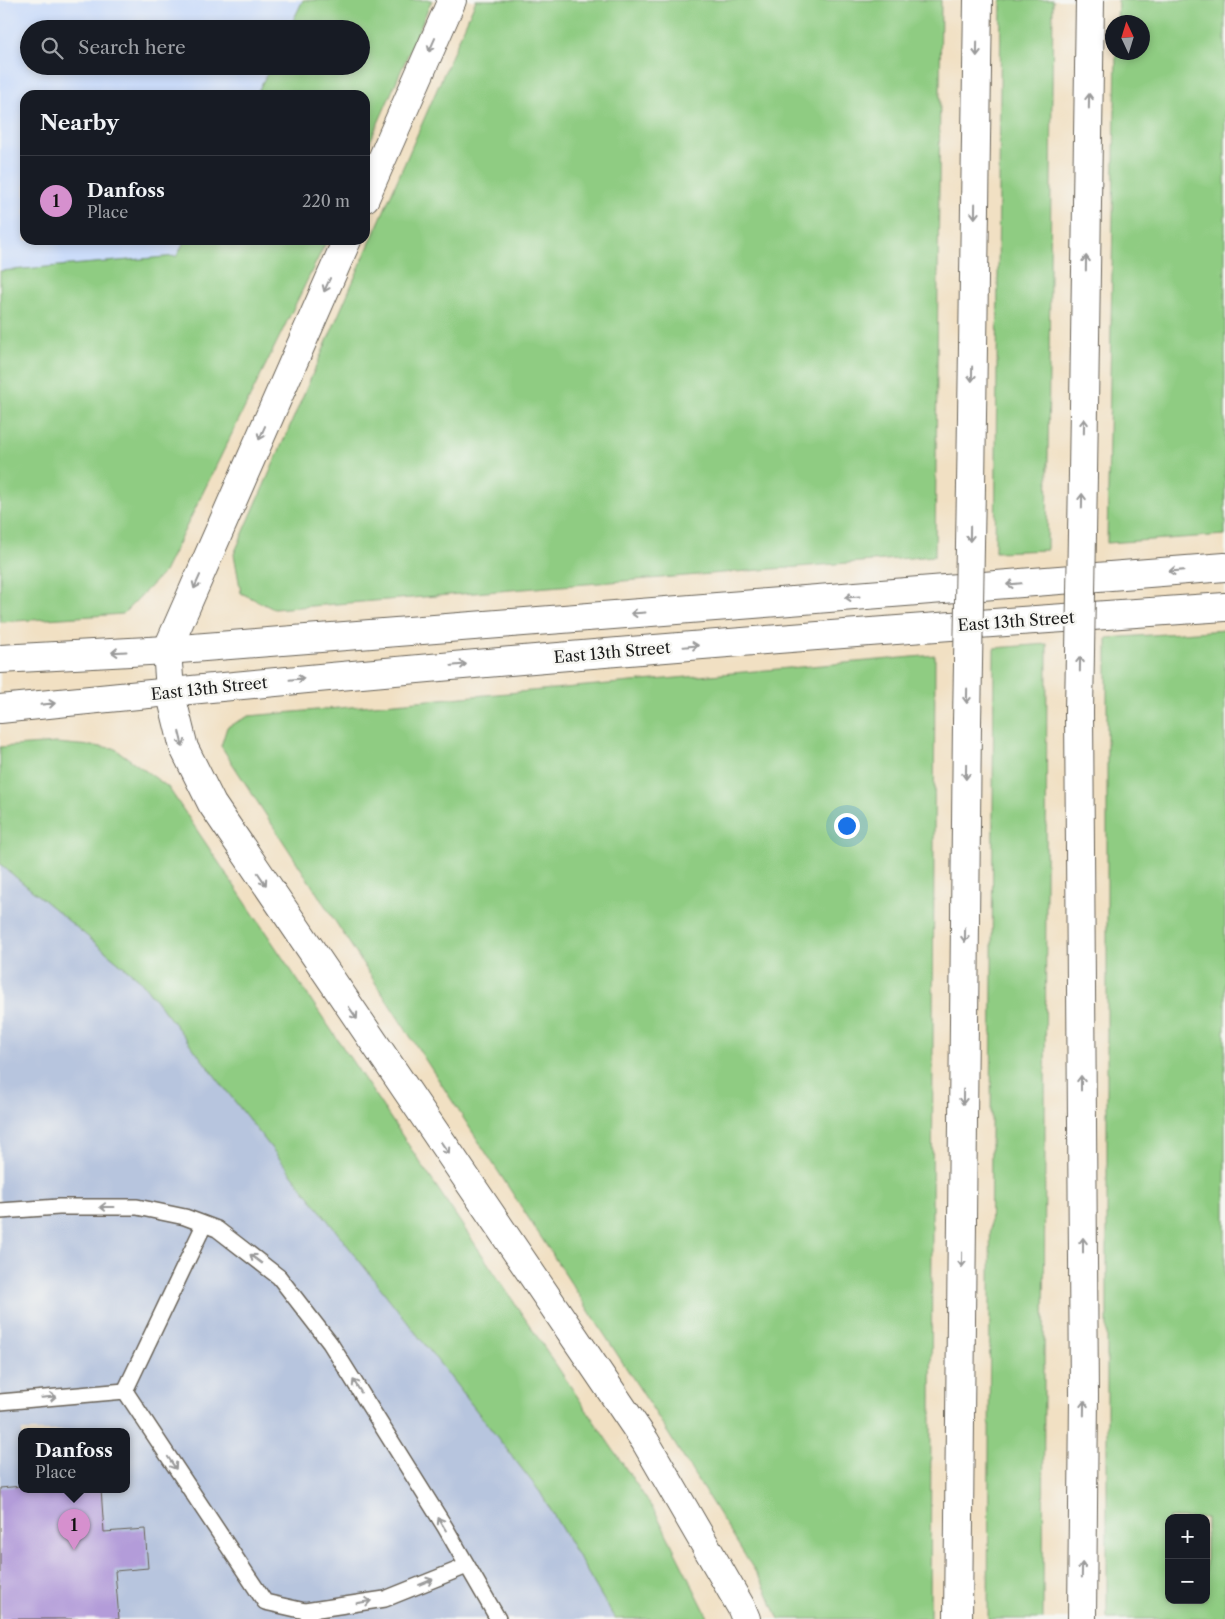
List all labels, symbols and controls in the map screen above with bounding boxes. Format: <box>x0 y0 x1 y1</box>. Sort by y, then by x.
north arrow <box>1105 15 1150 60</box>
search box <box>20 20 370 75</box>
icon: search <box>38 34 66 62</box>
text: Search here <box>78 36 186 59</box>
one-way arrow <box>427 37 437 52</box>
one-way arrow <box>972 40 982 56</box>
one-way arrow <box>1084 93 1093 109</box>
text: Nearby <box>40 110 119 135</box>
text: Danfoss <box>87 179 165 202</box>
text: 1 <box>52 191 60 211</box>
text: 220 m <box>302 191 350 211</box>
text: Place <box>87 202 128 222</box>
one-way arrow <box>970 202 980 219</box>
one-way arrow <box>1081 255 1091 272</box>
one-way arrow <box>322 277 332 292</box>
one-way arrow <box>967 365 977 381</box>
one-way arrow <box>1079 418 1088 434</box>
one-way arrow <box>256 425 266 440</box>
one-way arrow <box>1078 493 1087 509</box>
one-way arrow <box>965 525 975 541</box>
one-way arrow <box>1169 567 1185 576</box>
one-way arrow <box>191 574 201 589</box>
one-way arrow <box>1007 579 1023 589</box>
one-way arrow <box>845 592 861 602</box>
street label: East 13th Street <box>957 607 1075 635</box>
one-way arrow <box>630 609 646 618</box>
street label: East 13th Street <box>553 637 672 667</box>
one-way arrow <box>683 641 699 650</box>
one-way arrow <box>111 648 127 657</box>
one-way arrow <box>1075 656 1084 672</box>
one-way arrow <box>451 660 467 669</box>
street label: East 13th Street <box>150 672 269 704</box>
one-way arrow <box>289 674 305 684</box>
one-way arrow <box>962 688 972 704</box>
one-way arrow <box>40 699 56 709</box>
one-way arrow <box>177 730 187 746</box>
one-way arrow <box>961 764 971 780</box>
your location <box>834 813 860 839</box>
one-way arrow <box>257 872 267 886</box>
one-way arrow <box>960 926 970 942</box>
one-way arrow <box>348 1006 358 1020</box>
one-way arrow <box>1077 1075 1086 1091</box>
one-way arrow <box>958 1088 968 1105</box>
one-way arrow <box>440 1140 450 1154</box>
one-way arrow <box>99 1202 116 1212</box>
one-way arrow <box>1078 1238 1088 1254</box>
one-way arrow <box>957 1251 966 1267</box>
one-way arrow <box>250 1254 263 1265</box>
one-way arrow <box>351 1379 361 1393</box>
one-way arrow <box>40 1393 56 1402</box>
one-way arrow <box>1079 1400 1089 1416</box>
popup <box>18 1428 130 1493</box>
text: Danfoss <box>35 1439 113 1462</box>
one-way arrow <box>168 1455 178 1469</box>
text: Place <box>35 1462 76 1482</box>
pin: 1 <box>58 1509 90 1550</box>
map controls <box>1165 1514 1210 1604</box>
button: + <box>1165 1514 1210 1559</box>
one-way arrow <box>437 1517 447 1531</box>
button: − <box>1165 1559 1210 1604</box>
one-way arrow <box>1077 1563 1087 1579</box>
one-way arrow <box>418 1577 433 1586</box>
one-way arrow <box>355 1597 371 1607</box>

